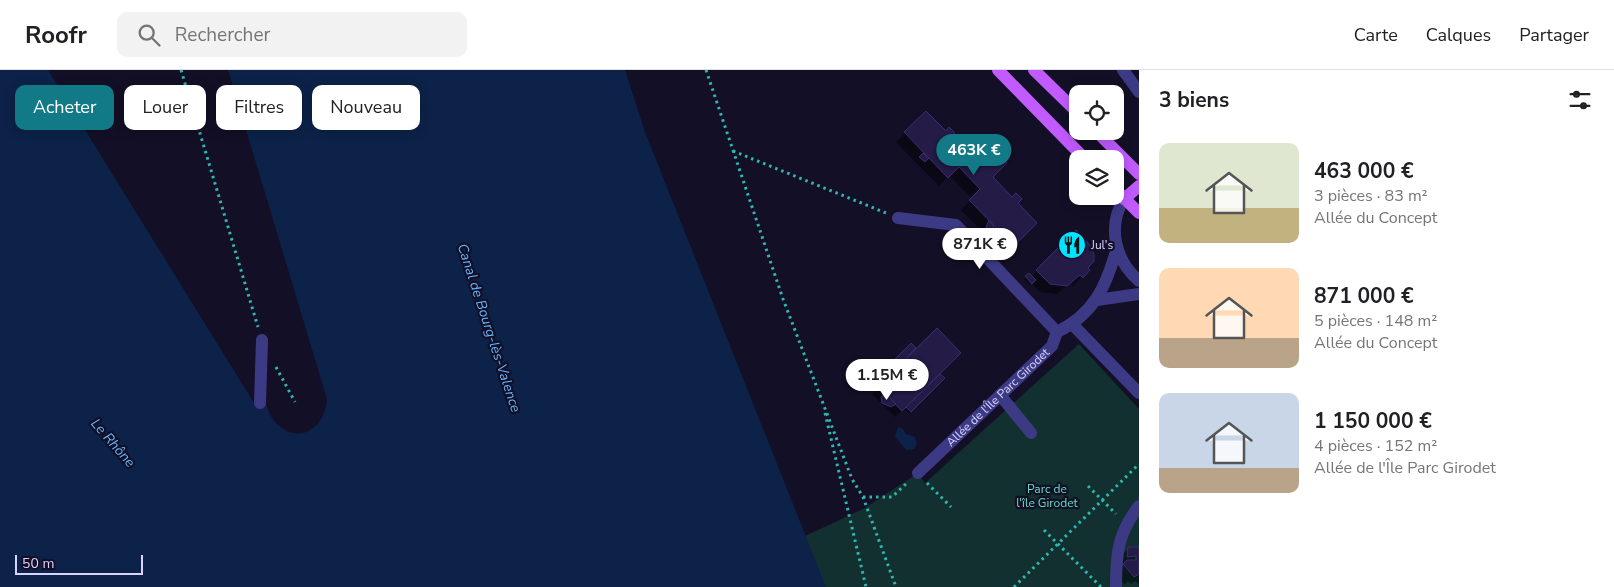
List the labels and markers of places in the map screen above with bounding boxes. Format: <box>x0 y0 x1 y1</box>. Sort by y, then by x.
pin: 463K € <box>933 134 1015 176</box>
pin: 871K € <box>939 228 1021 270</box>
restaurant icon: Jul's <box>1057 230 1087 260</box>
place label: Jul's <box>1090 237 1113 253</box>
pin: 1.15M € <box>841 358 933 401</box>

